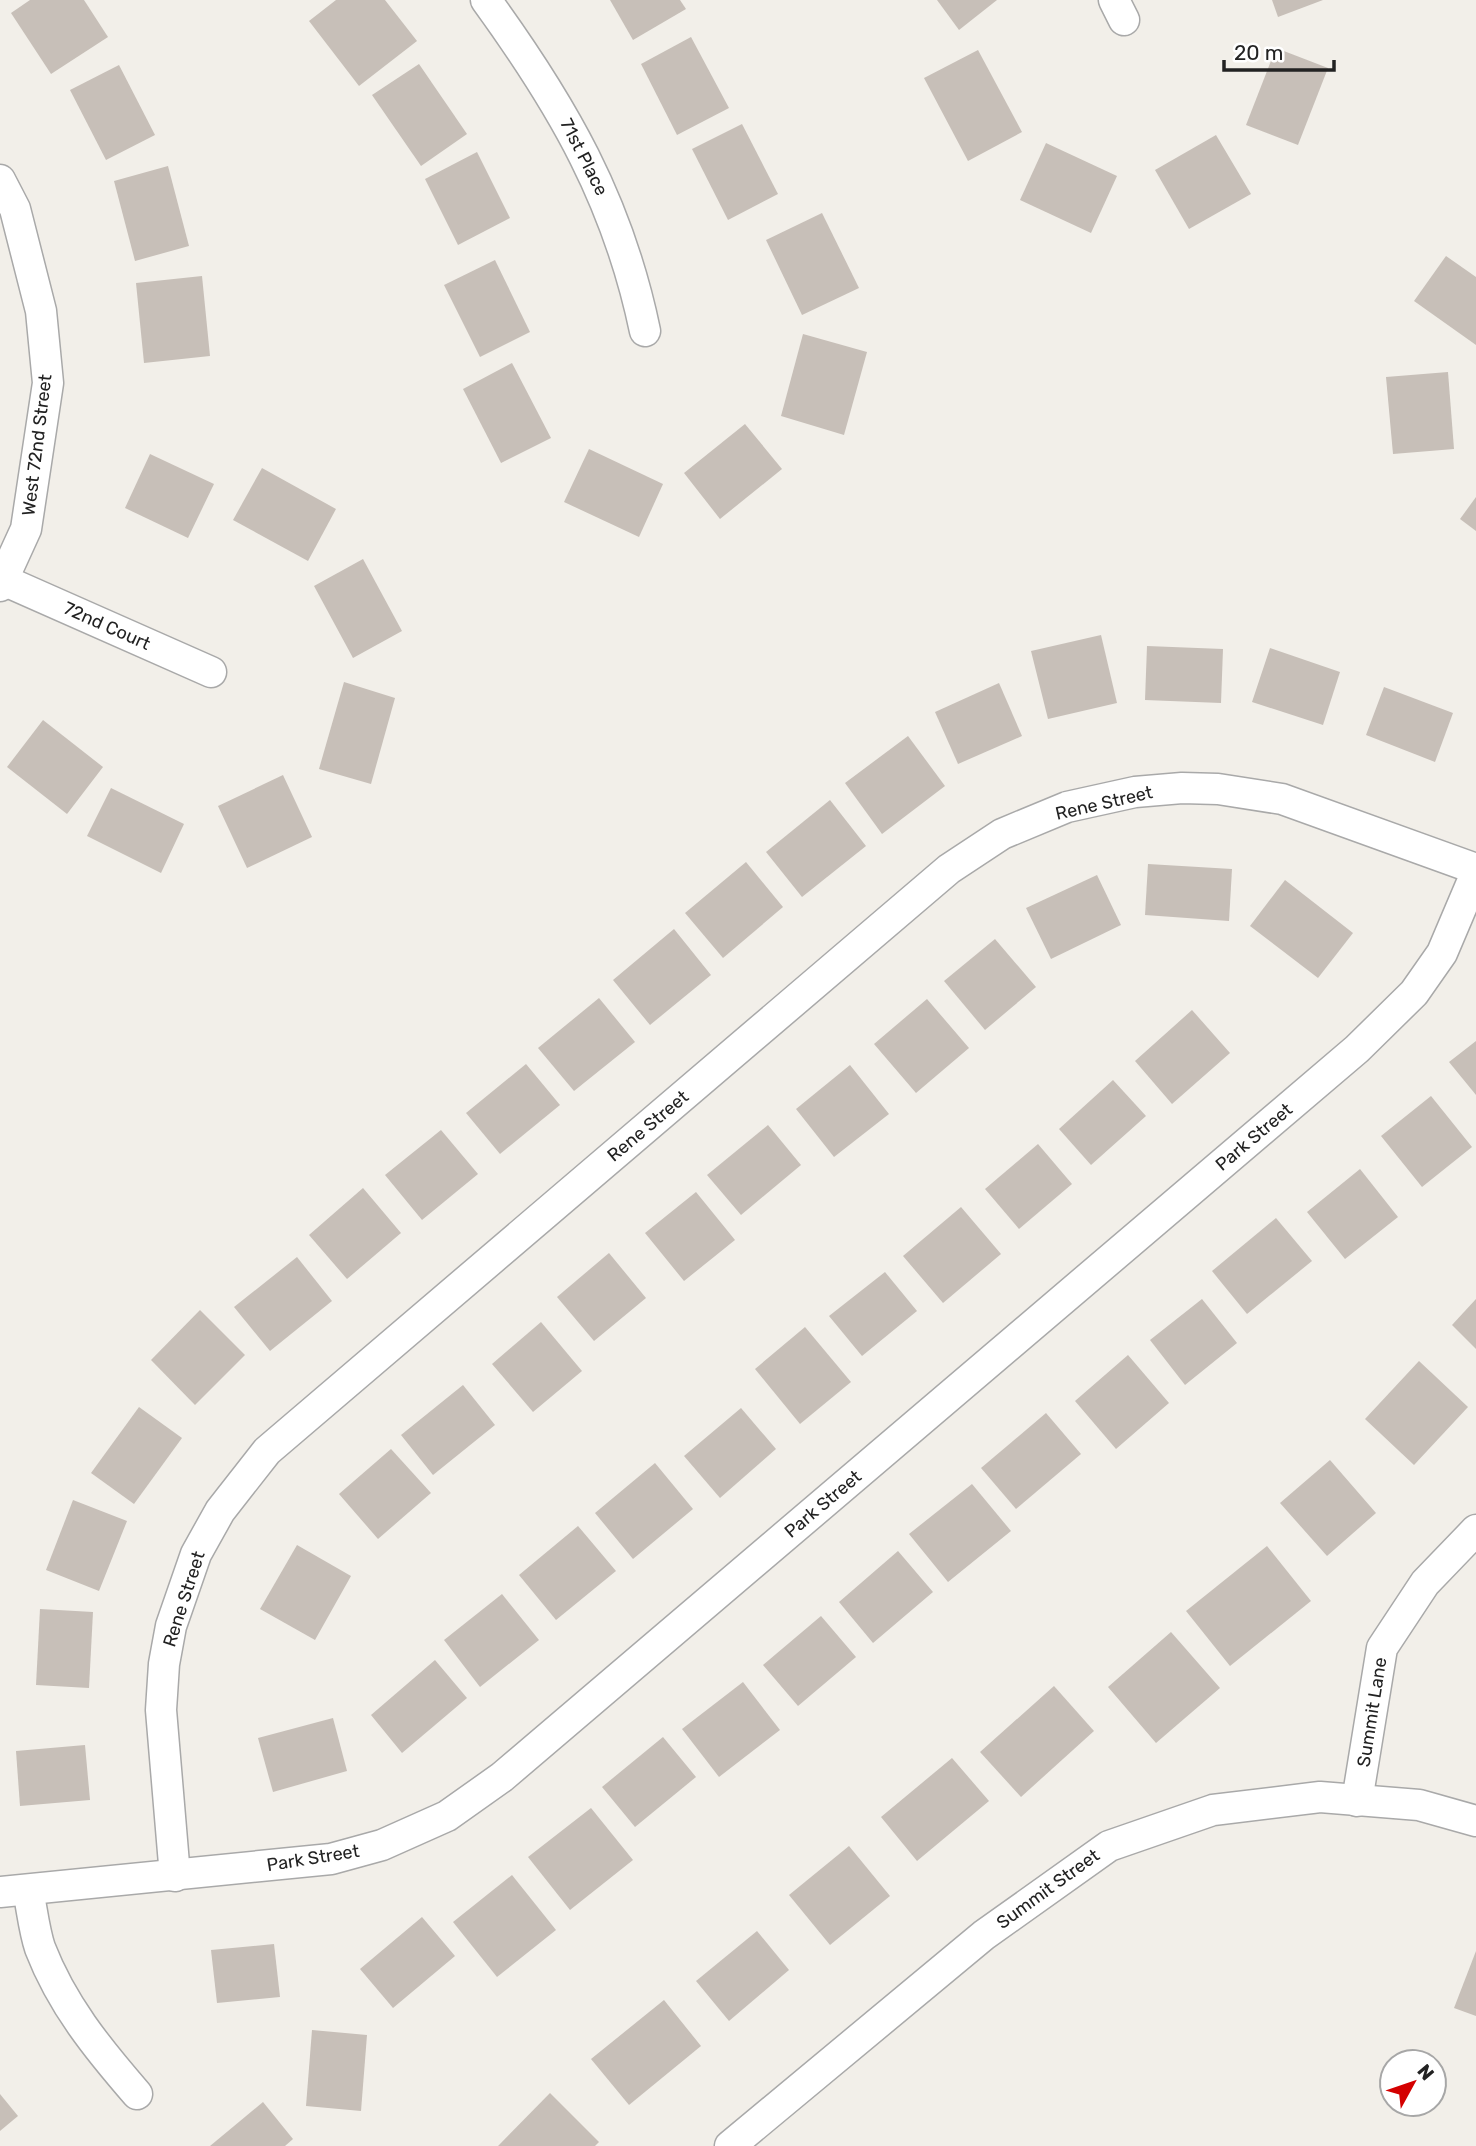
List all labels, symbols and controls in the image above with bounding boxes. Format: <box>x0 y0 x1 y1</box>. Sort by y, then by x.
scale bar <box>1224 28 1334 72</box>
text: 20 m <box>1234 40 1283 65</box>
street label: 71st Place <box>555 115 613 199</box>
street label: West 72nd Street <box>17 373 57 517</box>
street label: 72nd Court <box>60 597 154 655</box>
street label: Rene Street <box>1053 781 1155 825</box>
street label: Rene Street <box>603 1086 693 1166</box>
street label: Park Street <box>1211 1098 1297 1176</box>
street label: Park Street <box>780 1465 866 1543</box>
street label: Rene Street <box>158 1548 210 1650</box>
street label: Summit Lane <box>1352 1656 1392 1768</box>
street label: Park Street <box>265 1840 361 1876</box>
street label: Summit Street <box>992 1844 1104 1934</box>
north arrow <box>1378 2048 1448 2118</box>
text: N <box>1412 2060 1439 2085</box>

